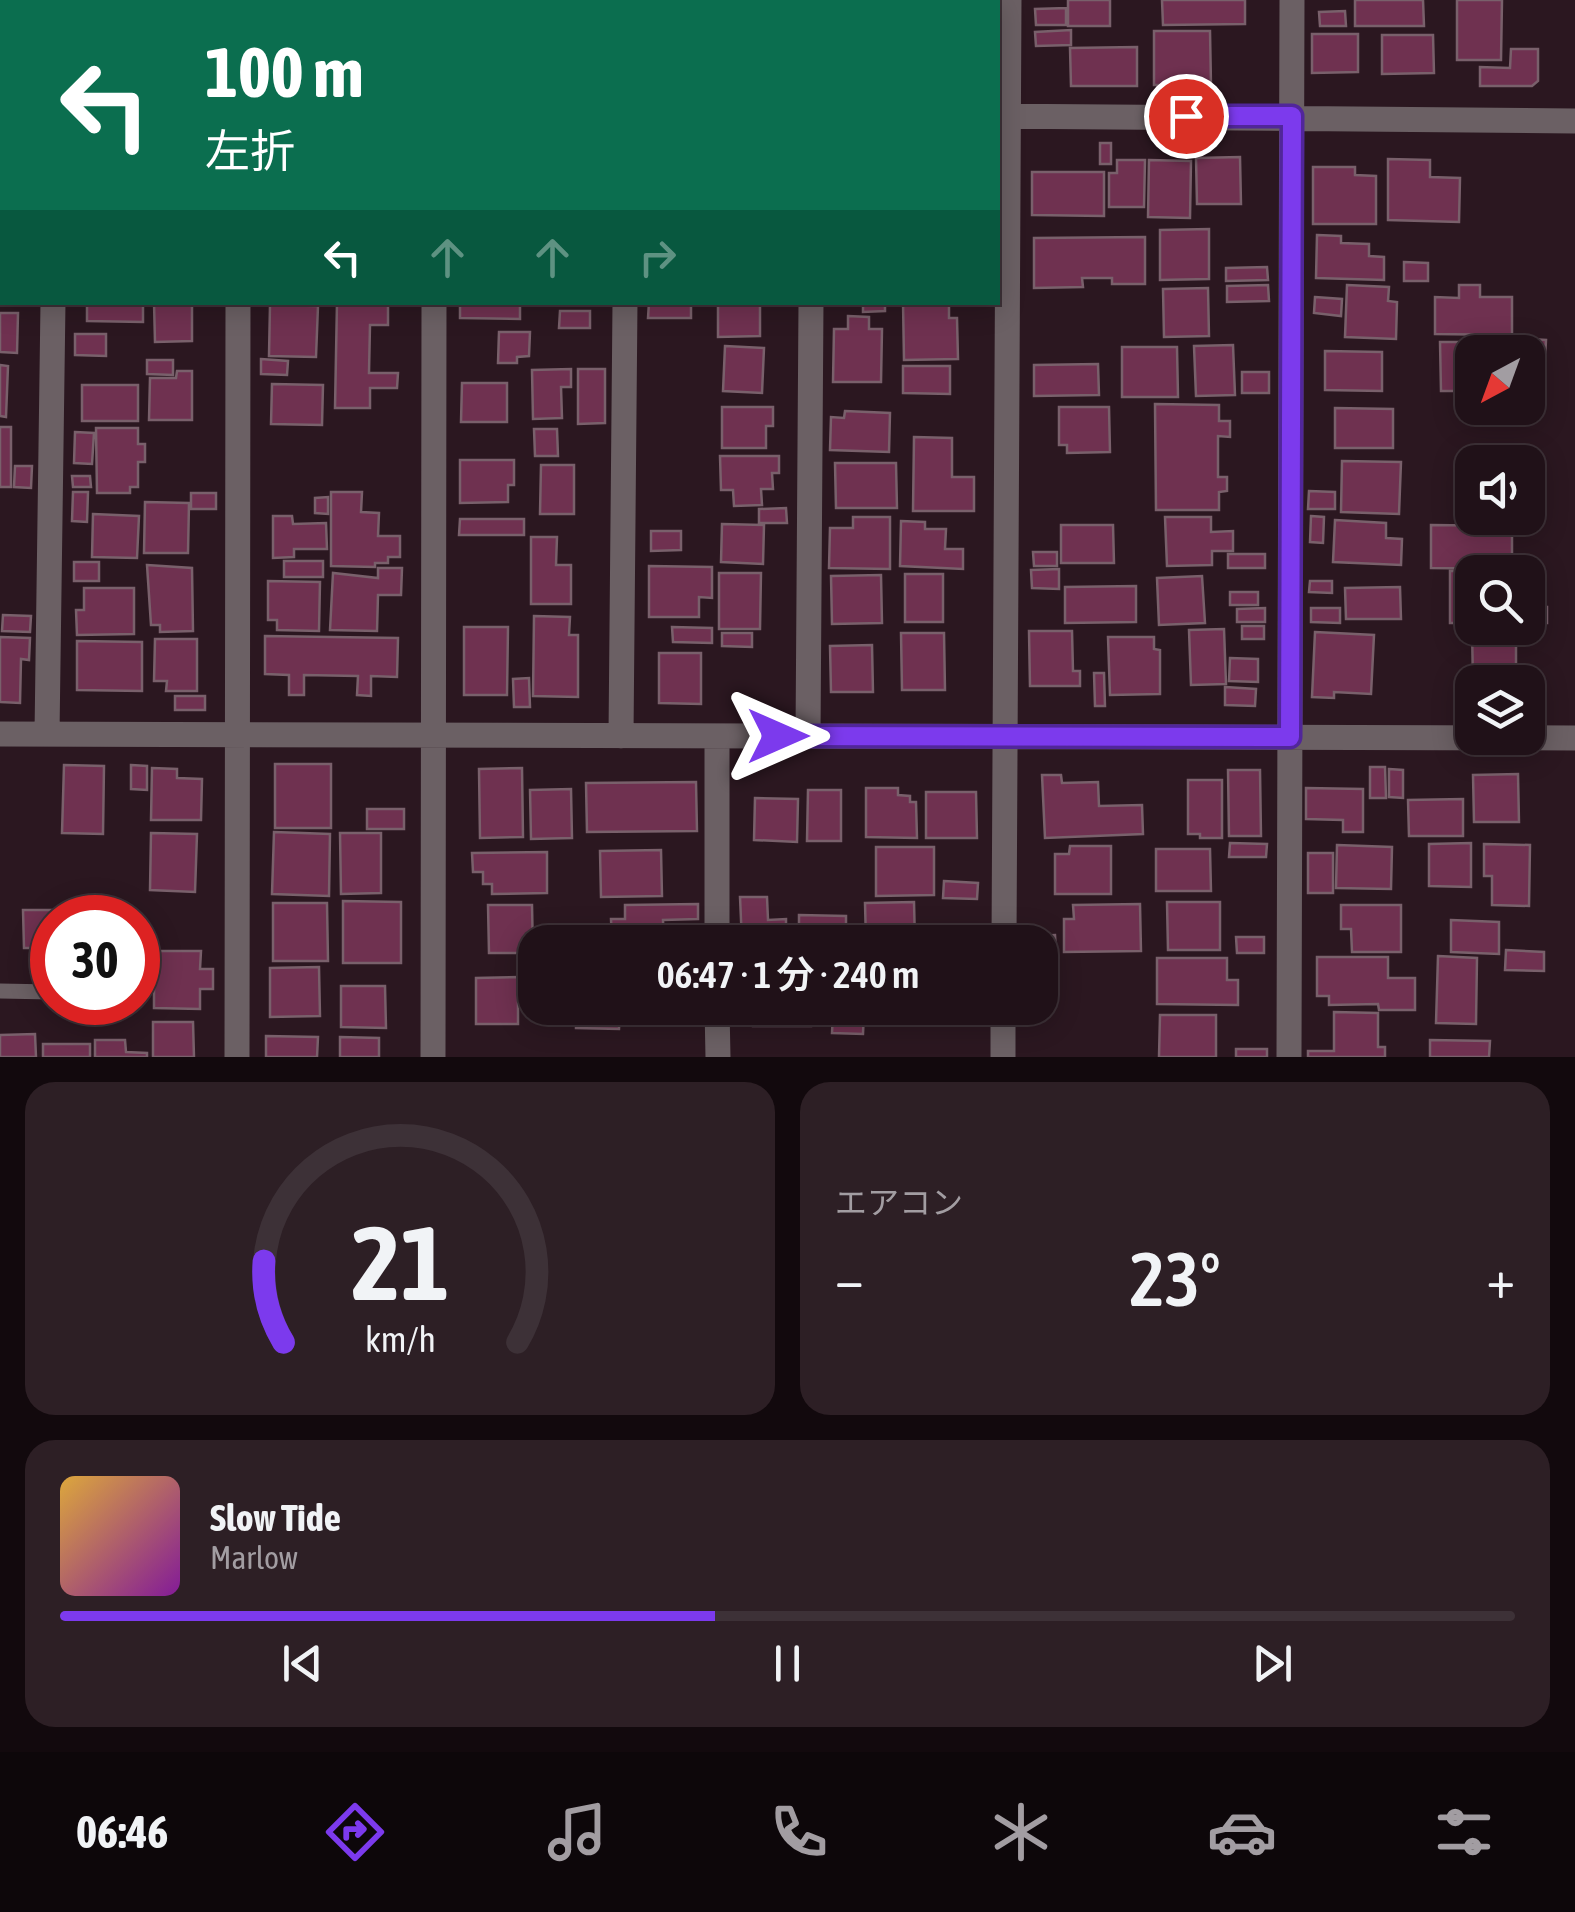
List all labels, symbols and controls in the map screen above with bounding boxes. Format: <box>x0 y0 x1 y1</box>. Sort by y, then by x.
text: 100 m <box>205 32 364 112</box>
icon: left <box>40 40 170 170</box>
pin <box>1144 74 1229 159</box>
icon: arrive <box>1159 89 1214 144</box>
text: 左折 <box>205 125 295 177</box>
icon: left <box>315 230 370 285</box>
icon: ahead <box>420 230 475 285</box>
icon: ahead <box>525 230 580 285</box>
icon: right <box>630 230 685 285</box>
north arrow <box>1455 335 1545 425</box>
map controls <box>1455 335 1545 755</box>
button: sound <box>1455 445 1545 535</box>
button: search <box>1455 555 1545 645</box>
button: layers <box>1455 665 1545 755</box>
position arrow <box>726 684 830 788</box>
speed limit sign: 30 <box>30 895 160 1025</box>
text: 06:47 · 1 分 · 240 m <box>657 953 919 996</box>
text: エアコン <box>835 1184 963 1221</box>
text: 21 <box>351 1203 449 1322</box>
text: 23° <box>1129 1236 1221 1322</box>
text: − <box>835 1247 864 1310</box>
text: + <box>1486 1247 1515 1310</box>
text: km/h <box>365 1319 435 1360</box>
text: Slow Tide <box>210 1496 341 1539</box>
text: Marlow <box>210 1539 298 1576</box>
icon: previous <box>275 1636 330 1691</box>
icon: pause <box>760 1636 815 1691</box>
icon: next <box>1245 1636 1300 1691</box>
icon: directions <box>320 1797 390 1867</box>
icon: music <box>542 1797 612 1867</box>
icon: phone <box>764 1797 834 1867</box>
icon: climate <box>986 1797 1056 1867</box>
icon: car <box>1207 1797 1277 1867</box>
icon: filters <box>1429 1797 1499 1867</box>
text: 06:46 <box>76 1806 169 1858</box>

